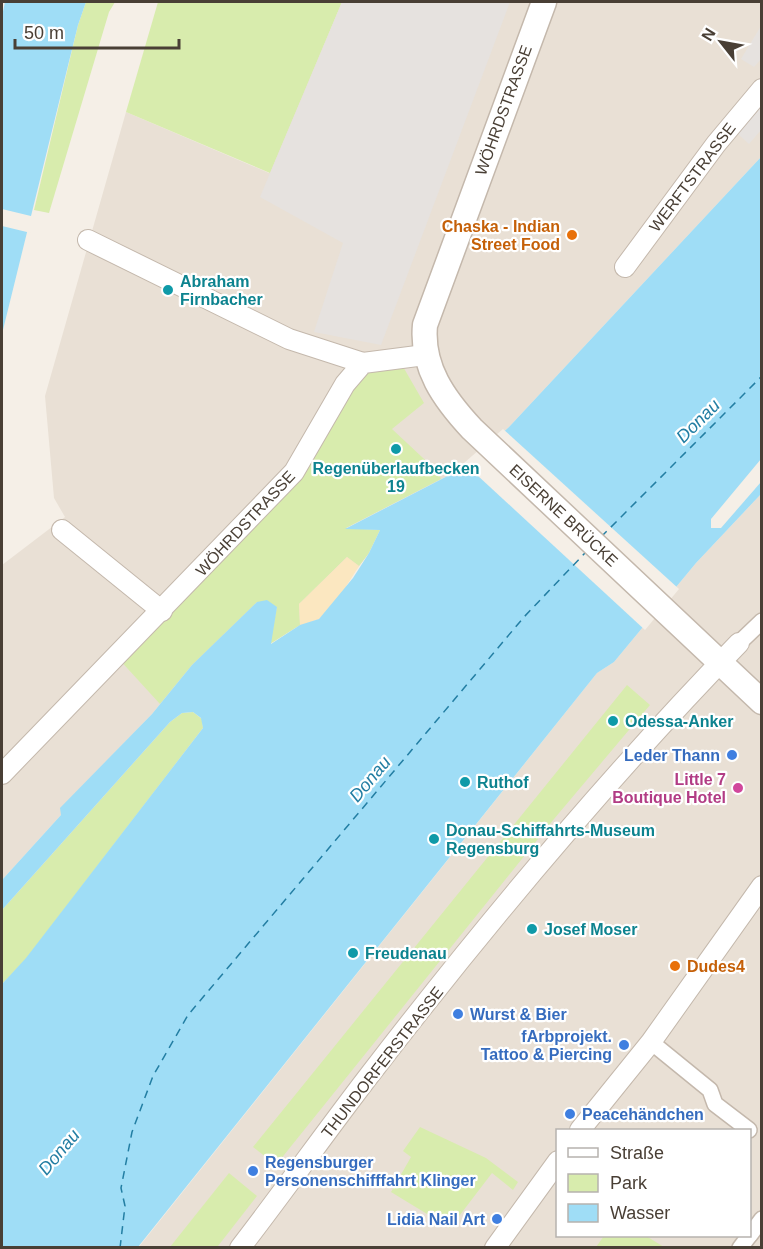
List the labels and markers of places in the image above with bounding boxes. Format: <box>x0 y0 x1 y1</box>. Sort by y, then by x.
place label: Chaska - Indian Street Food <box>442 218 560 253</box>
marker: Chaska - Indian Street Food <box>565 228 579 242</box>
place label: Abraham Firnbacher <box>180 273 263 308</box>
marker: Abraham Firnbacher <box>161 283 175 297</box>
marker: Regenüberlaufbecken 19 <box>389 442 403 456</box>
place label: Regenüberlaufbecken 19 <box>312 460 480 495</box>
place label: Odessa-Anker <box>625 713 734 730</box>
marker: Odessa-Anker <box>606 714 620 728</box>
place label: Leder Thann <box>624 747 720 764</box>
marker: Leder Thann <box>725 748 739 762</box>
place label: Little 7 Boutique Hotel <box>612 771 726 806</box>
place label: Ruthof <box>477 774 529 791</box>
marker: Ruthof <box>458 775 472 789</box>
marker: Little 7 Boutique Hotel <box>731 781 745 795</box>
place label: Donau-Schiffahrts-Museum Regensburg <box>446 822 655 857</box>
marker: Donau-Schiffahrts-Museum Regensburg <box>427 832 441 846</box>
place label: Josef Moser <box>544 921 637 938</box>
marker: Josef Moser <box>525 922 539 936</box>
place label: Freudenau <box>365 945 447 962</box>
marker: Freudenau <box>346 946 360 960</box>
place label: Dudes4 <box>687 958 745 975</box>
marker: Dudes4 <box>668 959 682 973</box>
place label: Wurst & Bier <box>470 1006 567 1023</box>
marker: Wurst & Bier <box>451 1007 465 1021</box>
place label: fArbprojekt. Tattoo & Piercing <box>481 1028 612 1063</box>
marker: fArbprojekt. Tattoo & Piercing <box>617 1038 631 1052</box>
place label: Peacehändchen <box>582 1106 704 1123</box>
marker: Peacehändchen <box>563 1107 577 1121</box>
place label: Regensburger Personenschifffahrt Klinger <box>265 1154 476 1189</box>
marker: Regensburger Personenschifffahrt Klinger <box>246 1164 260 1178</box>
place label: Lidia Nail Art <box>387 1211 486 1228</box>
marker: Lidia Nail Art <box>490 1212 504 1226</box>

